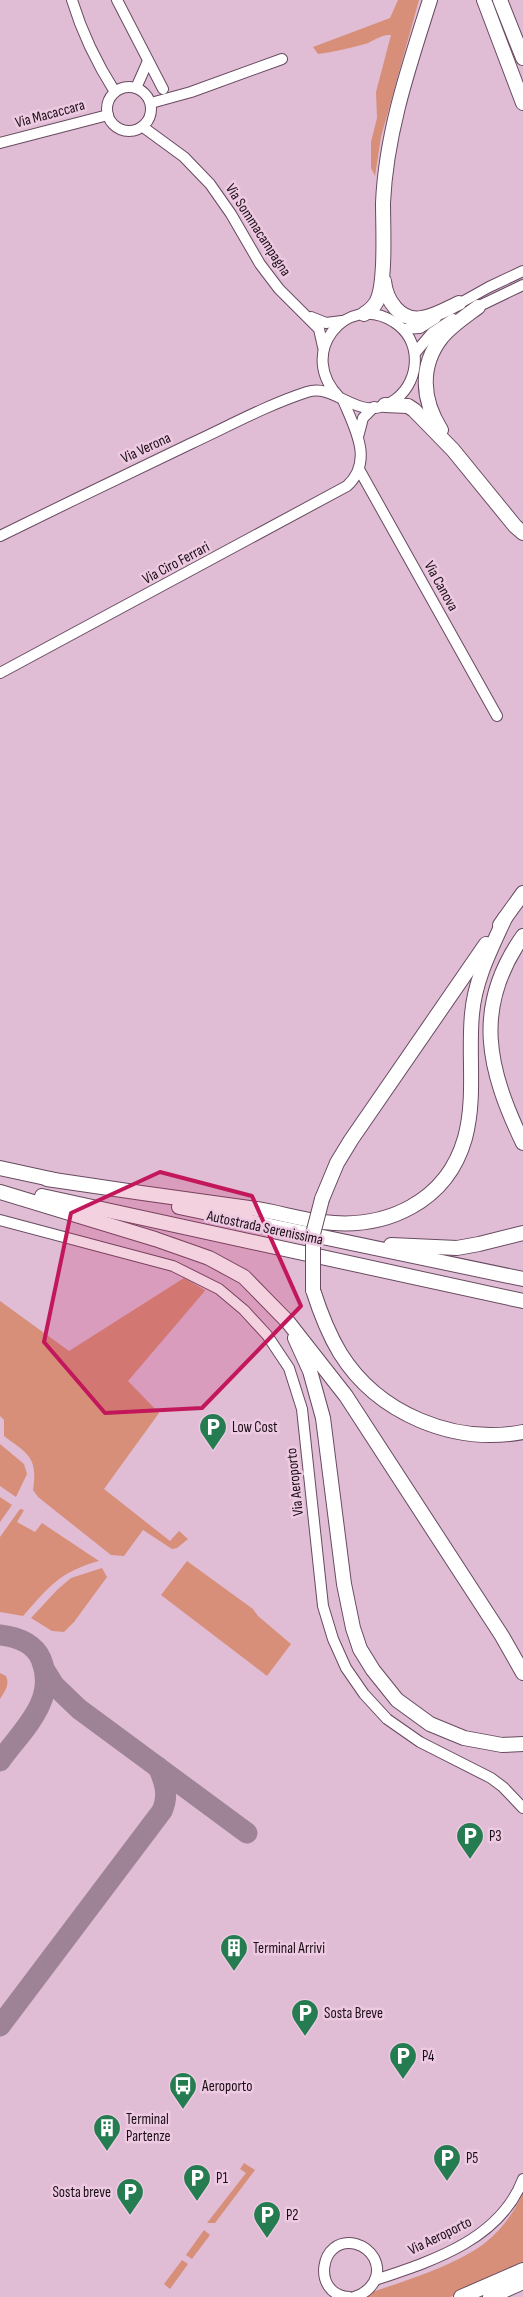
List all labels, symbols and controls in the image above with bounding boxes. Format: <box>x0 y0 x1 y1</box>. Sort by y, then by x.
street label: Via Macaccara <box>13 96 87 132</box>
street label: Via Sommacampagna <box>221 180 295 280</box>
street label: Via Verona <box>118 428 174 468</box>
street label: Via Ciro Ferrari <box>139 537 213 589</box>
street label: Via Canova <box>420 558 463 615</box>
street label: Autostrada Serenissima <box>204 1206 325 1250</box>
parking icon: Low Cost <box>198 1412 228 1451</box>
place label: Low Cost <box>232 1418 278 1437</box>
street label: Via Aeroporto <box>282 1447 308 1517</box>
parking icon: P3 <box>455 1821 485 1860</box>
place label: P3 <box>489 1827 502 1846</box>
building icon: Terminal Arrivi <box>219 1933 249 1972</box>
place label: Terminal Arrivi <box>253 1939 325 1958</box>
parking icon: Sosta Breve <box>290 1998 320 2037</box>
place label: Sosta Breve <box>324 2004 383 2023</box>
parking icon: P4 <box>388 2041 418 2080</box>
place label: P4 <box>422 2047 434 2066</box>
bus stop icon: Aeroporto <box>168 2071 198 2110</box>
place label: Aeroporto <box>201 2077 253 2096</box>
place label: Terminal Partenze <box>126 2110 171 2146</box>
building icon: Terminal Partenze <box>92 2113 122 2152</box>
parking icon: P5 <box>432 2143 462 2182</box>
place label: P5 <box>466 2149 478 2168</box>
parking icon: P1 <box>182 2163 212 2202</box>
place label: P1 <box>216 2169 229 2188</box>
parking icon: Sosta breve <box>115 2177 145 2216</box>
place label: Sosta breve <box>52 2183 111 2202</box>
parking icon: P2 <box>252 2200 282 2239</box>
place label: P2 <box>286 2206 298 2225</box>
street label: Via Aeroporto <box>405 2212 475 2260</box>

